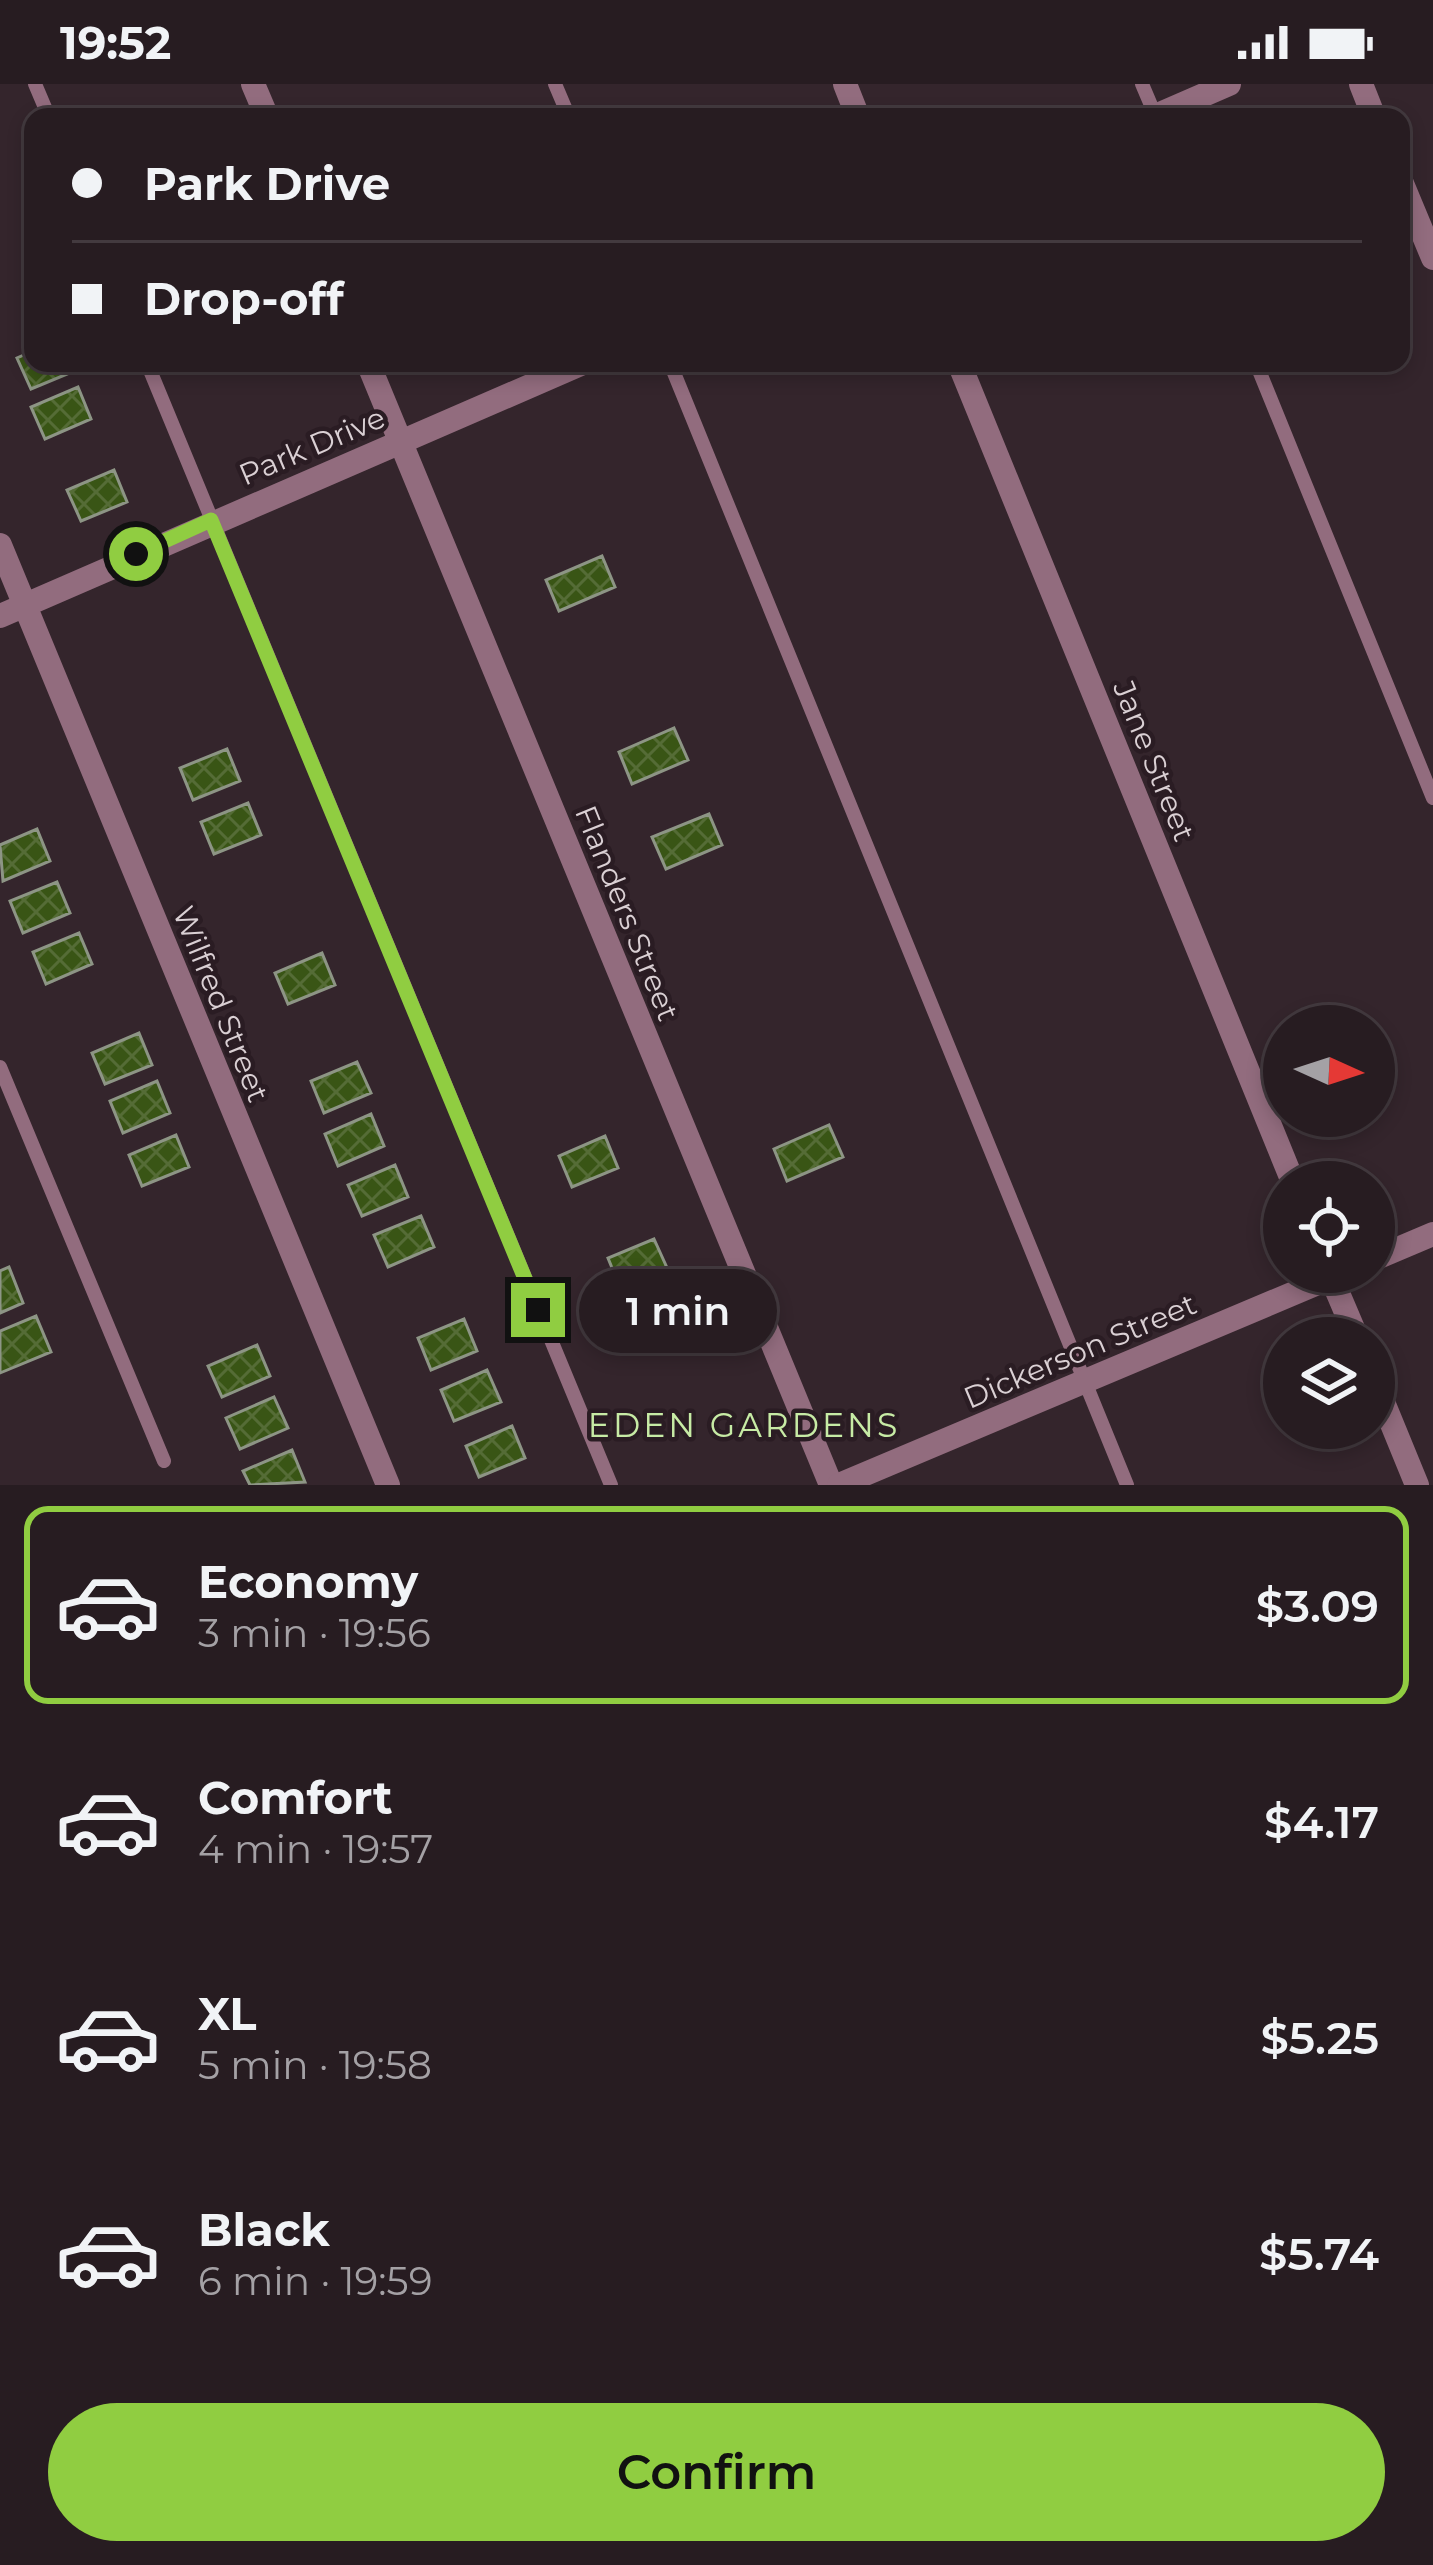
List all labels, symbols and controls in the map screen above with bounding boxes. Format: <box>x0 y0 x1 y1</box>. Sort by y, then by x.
text: 19:52 <box>60 15 171 70</box>
text: Park Drive <box>144 156 390 211</box>
text: Drop-off <box>144 271 344 326</box>
street label: Park Drive <box>233 399 391 493</box>
route start <box>109 527 163 581</box>
street label: Jane Street <box>1105 674 1203 847</box>
street label: Flanders Street <box>567 800 687 1026</box>
street label: Wilfred Street <box>165 901 277 1107</box>
north arrow <box>1263 1005 1395 1137</box>
map controls <box>1263 1005 1395 1449</box>
button: locate <box>1263 1161 1395 1293</box>
callout: 1 min <box>580 1268 778 1352</box>
route end <box>511 1283 565 1337</box>
street label: Dickerson Street <box>958 1285 1202 1417</box>
text: 1 min <box>626 1287 730 1335</box>
button: layers <box>1263 1317 1395 1449</box>
district label: EDEN GARDENS <box>588 1405 900 1445</box>
icon: car <box>54 1551 162 1659</box>
text: Economy <box>198 1554 418 1609</box>
text: $3.09 <box>1256 1578 1379 1633</box>
text: 3 min · 19:56 <box>198 1609 431 1657</box>
icon: car <box>54 1767 162 1875</box>
text: Comfort <box>198 1770 393 1825</box>
text: $4.17 <box>1264 1794 1379 1849</box>
text: 4 min · 19:57 <box>198 1825 433 1873</box>
icon: car <box>54 1983 162 2091</box>
text: XL <box>198 1986 256 2041</box>
text: $5.25 <box>1261 2010 1379 2065</box>
text: 5 min · 19:58 <box>198 2041 432 2089</box>
icon: car <box>54 2199 162 2307</box>
text: Black <box>198 2202 330 2257</box>
text: $5.74 <box>1259 2226 1379 2281</box>
text: 6 min · 19:59 <box>198 2257 432 2305</box>
button: Confirm <box>48 2403 1385 2541</box>

